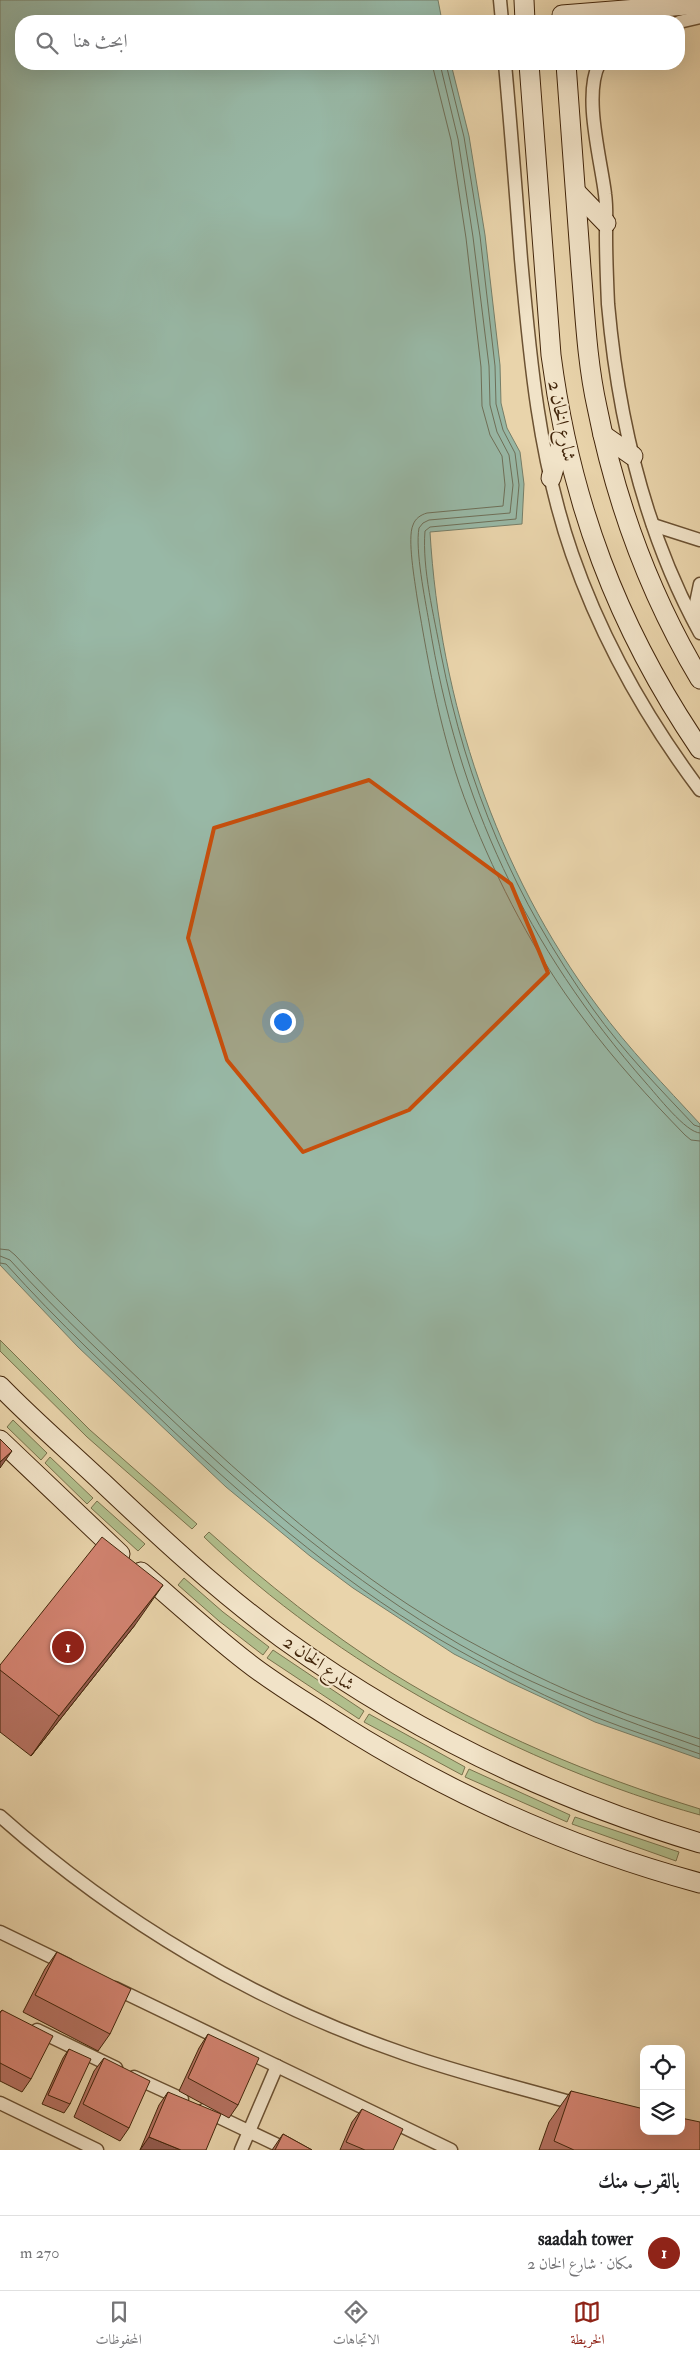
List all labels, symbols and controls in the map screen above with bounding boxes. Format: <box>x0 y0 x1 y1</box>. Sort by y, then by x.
search box <box>15 15 685 70</box>
icon: search <box>33 29 61 57</box>
text: ابحث هنا <box>73 29 128 53</box>
street label: شارع الخان 2 <box>539 378 582 464</box>
your location <box>270 1009 296 1035</box>
pin: 1 <box>52 1628 84 1666</box>
street label: شارع الخان 2 <box>277 1630 359 1699</box>
map controls <box>640 2045 685 2135</box>
button: locate <box>640 2045 685 2090</box>
button: layers <box>640 2090 685 2135</box>
text: بالقرب منك <box>598 2168 680 2195</box>
text: saadah tower <box>538 2227 633 2251</box>
text: 270 m <box>20 2243 59 2263</box>
text: 1 <box>661 2243 667 2263</box>
text: مكان · شارع الخان 2 <box>527 2254 633 2274</box>
tab: المحفوظات <box>96 2298 142 2353</box>
tab: الاتجاهات <box>333 2298 379 2353</box>
tab: الخريطة <box>570 2298 605 2353</box>

